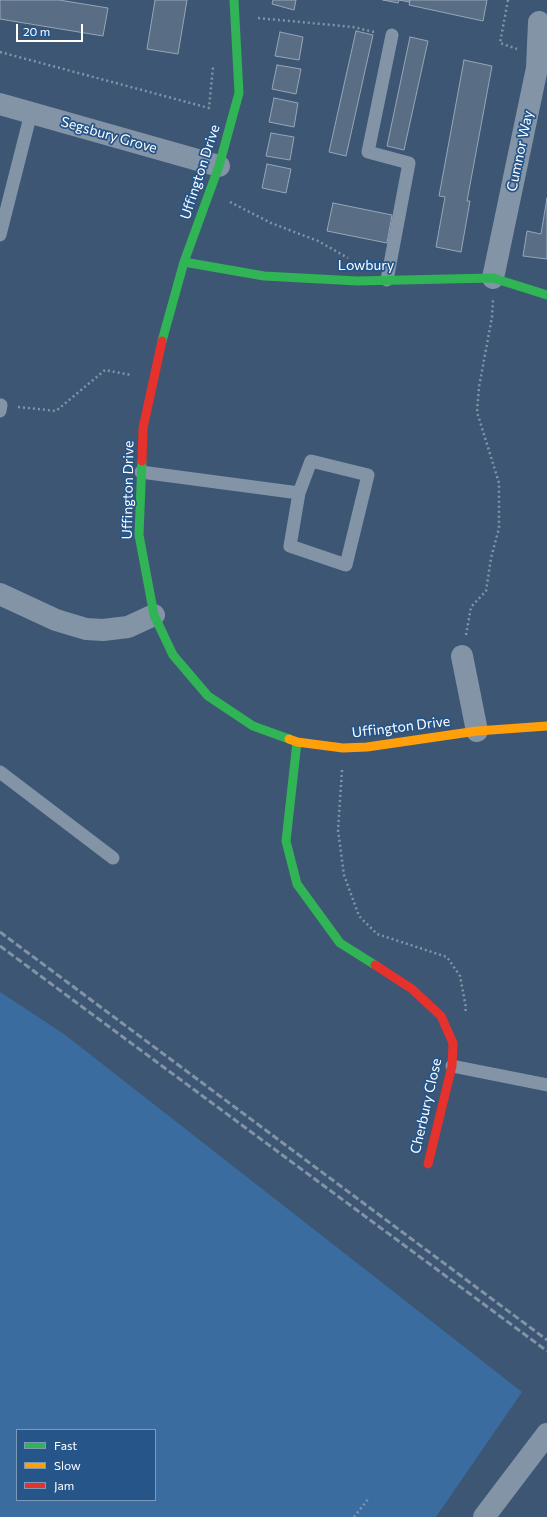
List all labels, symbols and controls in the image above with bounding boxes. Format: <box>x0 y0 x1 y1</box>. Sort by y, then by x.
scale bar <box>18 16 85 42</box>
text: 20 m <box>23 24 50 38</box>
street label: Cumnor Way <box>503 109 537 193</box>
street label: Segsbury Grove <box>59 113 159 157</box>
street label: Uffington Drive <box>177 122 223 222</box>
street label: Lowbury <box>338 257 394 273</box>
street label: Uffington Drive <box>119 441 137 539</box>
street label: Uffington Drive <box>351 713 451 741</box>
street label: Cherbury Close <box>407 1057 445 1155</box>
legend <box>16 1429 156 1501</box>
text: Fast <box>54 1438 77 1452</box>
text: Slow <box>54 1458 81 1472</box>
text: Jam <box>54 1478 74 1492</box>

